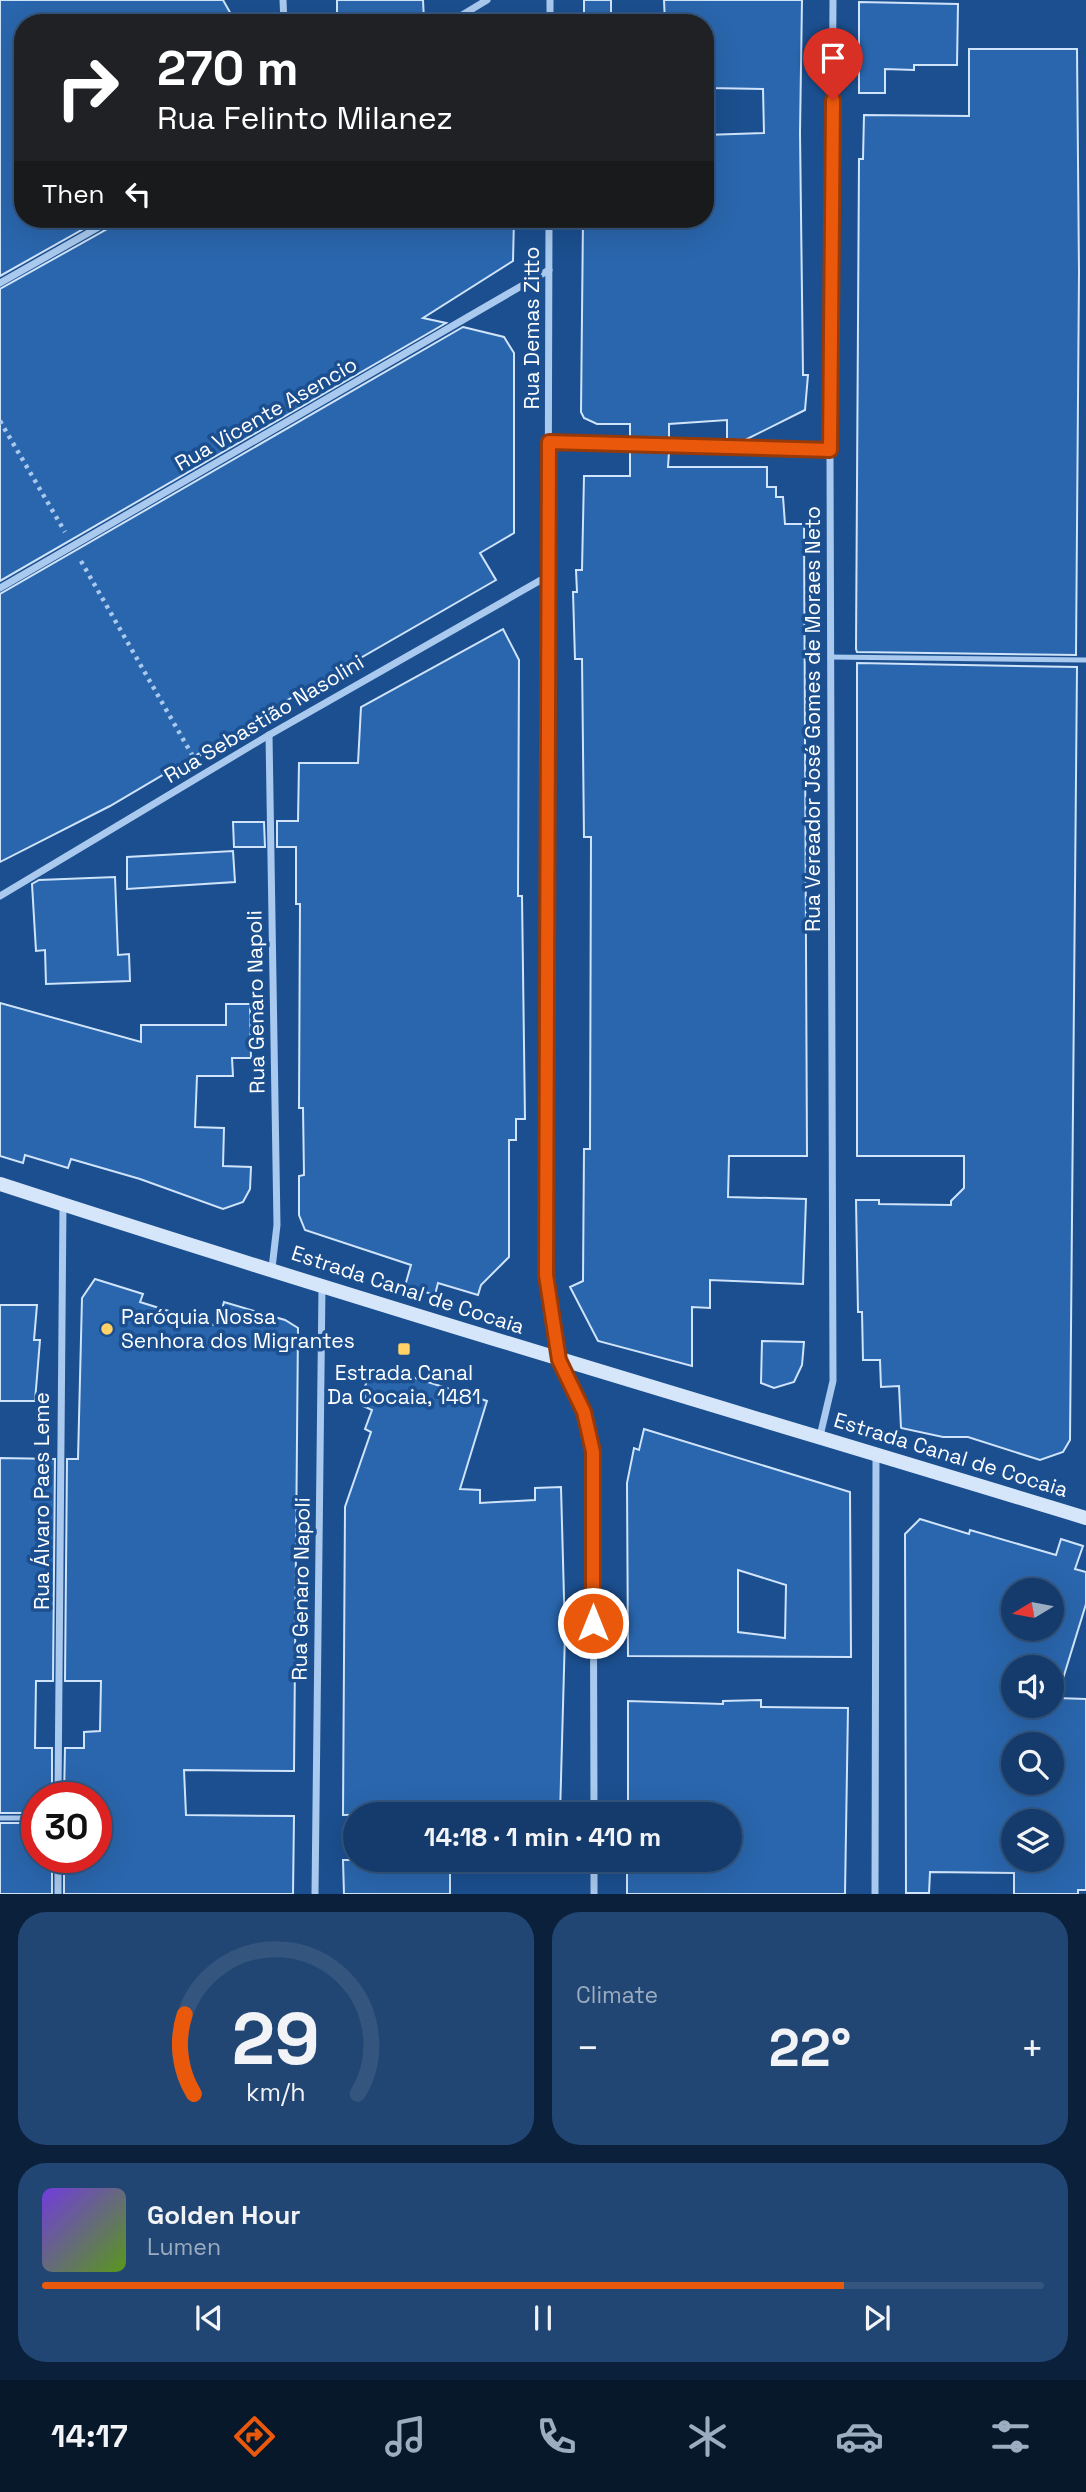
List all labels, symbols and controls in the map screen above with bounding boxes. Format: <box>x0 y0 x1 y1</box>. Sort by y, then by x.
pin <box>803 28 863 100</box>
text: 270 m <box>157 37 299 99</box>
icon: arrive <box>814 39 852 77</box>
icon: right <box>42 42 133 133</box>
text: Rua Felinto Milanez <box>157 98 453 138</box>
icon: left <box>119 175 157 213</box>
text: Then <box>42 177 105 211</box>
street label: Rua Demas Zitto <box>518 246 545 410</box>
street label: Rua Vicente Asencio <box>170 350 362 477</box>
street label: Rua Vereador José Gomes de Moraes Neto <box>799 506 826 932</box>
street label: Rua Sebastião Nasolini <box>159 648 369 789</box>
street label: Rua Genaro Napoli <box>240 910 271 1094</box>
street label: Estrada Canal de Cocaia <box>288 1239 528 1340</box>
place label: Paróquia Nossa Senhora dos Migrantes <box>121 1303 355 1354</box>
marker: Paróquia Nossa Senhora dos Migrantes <box>99 1321 115 1337</box>
marker: Estrada Canal Da Cocaia, 1481 <box>396 1341 412 1357</box>
place label: Estrada Canal Da Cocaia, 1481 <box>327 1359 481 1410</box>
street label: Rua Álvaro Paes Leme <box>28 1392 55 1610</box>
street label: Estrada Canal de Cocaia <box>831 1406 1071 1503</box>
street label: Rua Genaro Napoli <box>285 1497 316 1681</box>
north arrow <box>1001 1578 1064 1642</box>
map controls <box>1001 1578 1064 1872</box>
position arrow <box>556 1586 630 1660</box>
button: sound <box>1001 1655 1064 1718</box>
button: search <box>1001 1732 1064 1795</box>
speed limit sign: 30 <box>21 1782 112 1873</box>
button: layers <box>1001 1809 1064 1872</box>
text: 14:18 · 1 min · 410 m <box>424 1820 661 1854</box>
text: Climate <box>576 1980 658 2010</box>
text: 29 <box>232 1993 320 2086</box>
text: 22° <box>769 2015 851 2081</box>
text: − <box>576 2024 600 2072</box>
text: + <box>1020 2024 1044 2072</box>
text: km/h <box>246 2076 306 2108</box>
text: Golden Hour <box>147 2198 301 2232</box>
text: Lumen <box>147 2232 221 2262</box>
icon: previous <box>190 2299 228 2337</box>
icon: pause <box>524 2299 562 2337</box>
icon: next <box>858 2299 896 2337</box>
icon: directions <box>230 2412 279 2461</box>
icon: music <box>381 2412 430 2461</box>
icon: phone <box>532 2412 581 2461</box>
icon: climate <box>683 2412 732 2461</box>
icon: car <box>835 2412 884 2461</box>
icon: filters <box>986 2412 1035 2461</box>
text: 14:17 <box>51 2416 128 2456</box>

